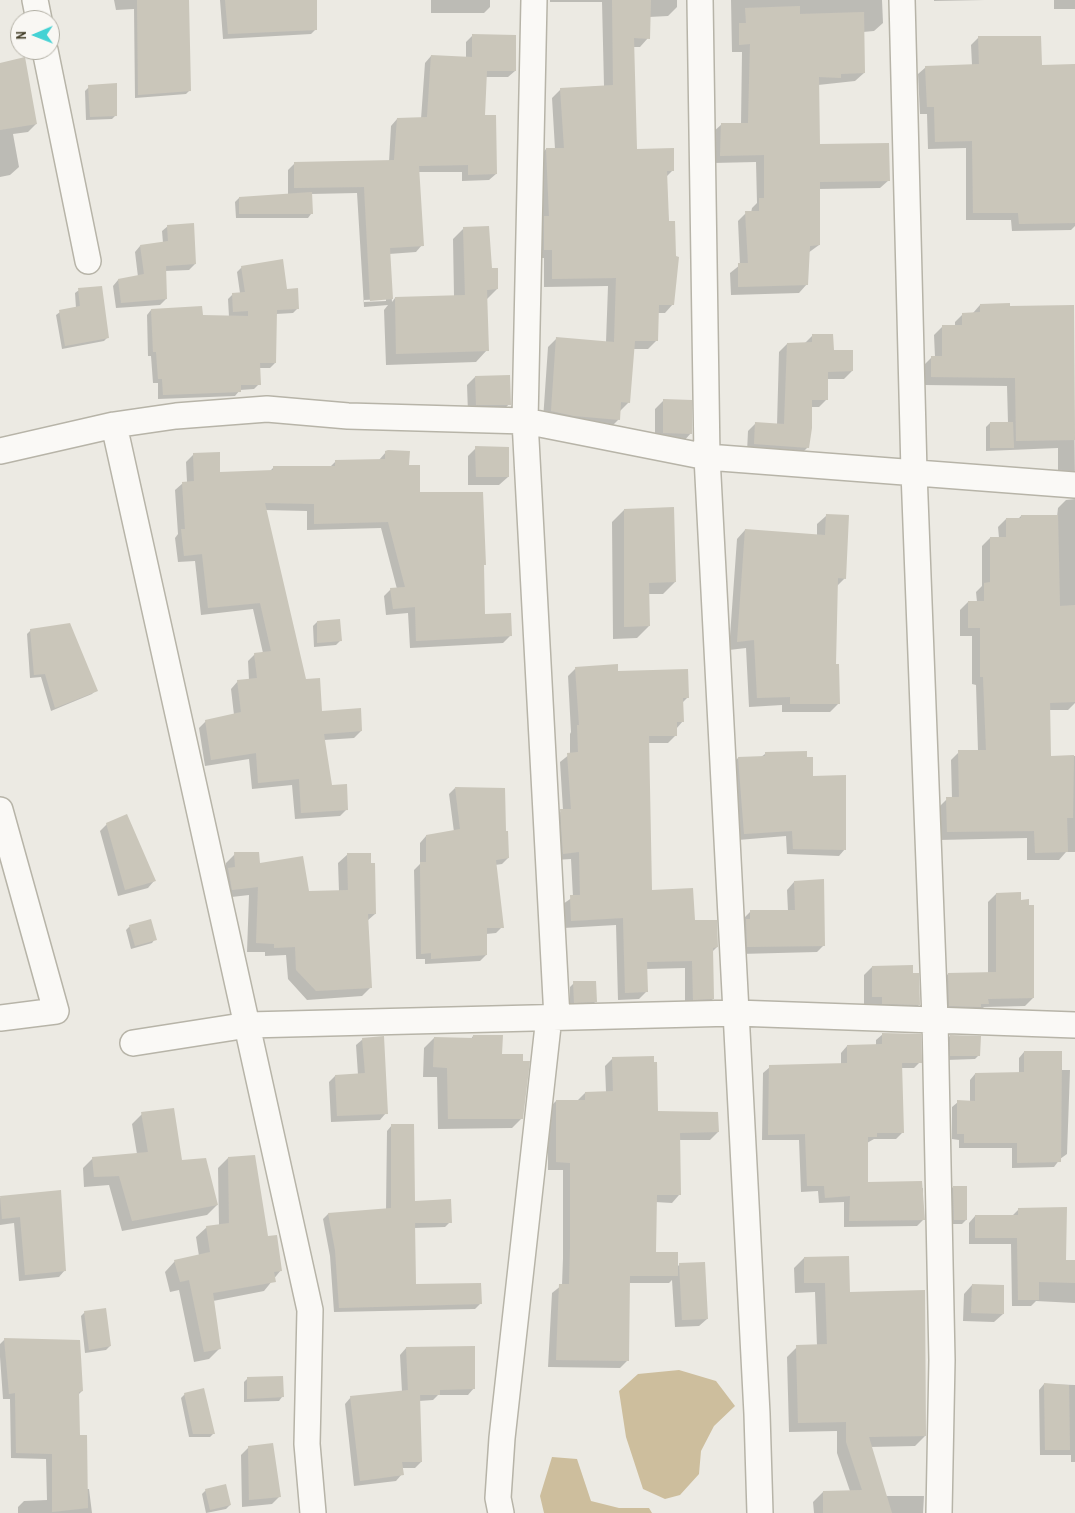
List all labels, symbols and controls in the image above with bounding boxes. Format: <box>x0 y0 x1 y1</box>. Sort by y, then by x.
north arrow <box>10 10 60 60</box>
text: N <box>12 31 30 40</box>

